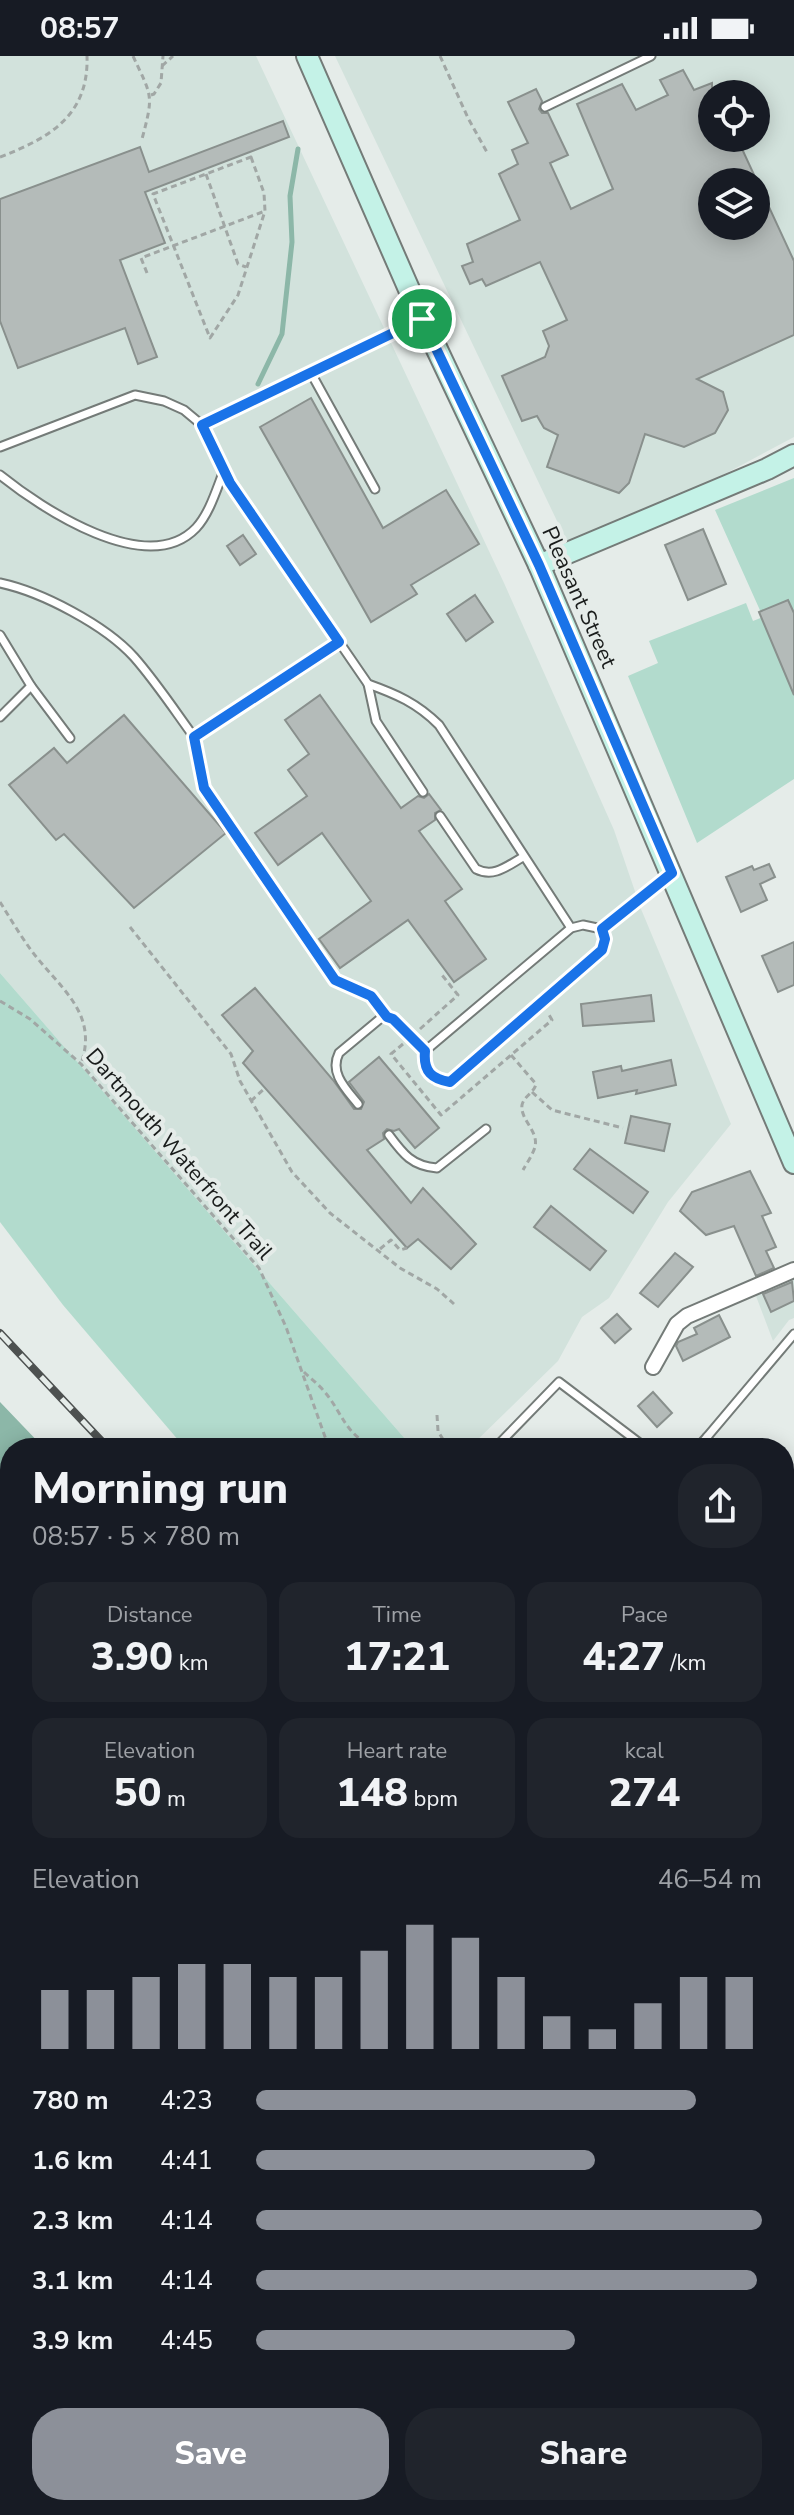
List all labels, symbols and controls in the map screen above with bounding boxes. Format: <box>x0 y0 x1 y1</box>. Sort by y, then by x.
text: 08:57 <box>40 8 119 49</box>
map controls <box>698 80 770 240</box>
button: locate <box>698 80 770 152</box>
button: layers <box>698 168 770 240</box>
pin <box>388 285 456 353</box>
icon: arrive <box>400 297 444 341</box>
street label: Pleasant Street <box>534 522 624 673</box>
street label: Dartmouth Waterfront Trail <box>79 1042 280 1267</box>
text: Morning run <box>32 1459 288 1519</box>
button: share <box>678 1464 762 1548</box>
text: 08:57 · 5 × 780 m <box>32 1519 240 1554</box>
text: Distance <box>107 1600 192 1630</box>
text: Time <box>373 1600 421 1630</box>
text: Pace <box>621 1600 668 1630</box>
text: 3.90 <box>91 1630 173 1684</box>
text: 17:21 <box>344 1630 450 1684</box>
text: 4:27 <box>582 1630 665 1684</box>
text: km <box>173 1648 209 1678</box>
text: /km <box>665 1648 706 1678</box>
text: Elevation <box>104 1736 195 1766</box>
text: Heart rate <box>347 1736 447 1766</box>
text: kcal <box>625 1736 664 1766</box>
text: 50 <box>113 1766 161 1820</box>
text: 148 <box>336 1766 408 1820</box>
text: 274 <box>608 1766 680 1820</box>
text: m <box>161 1784 186 1814</box>
text: bpm <box>408 1784 458 1814</box>
text: Elevation <box>32 1862 140 1897</box>
text: 46–54 m <box>658 1862 762 1897</box>
text: 780 m <box>32 2083 109 2118</box>
text: 4:23 <box>160 2083 213 2118</box>
text: 1.6 km <box>32 2143 113 2178</box>
text: 4:41 <box>160 2143 213 2178</box>
text: 2.3 km <box>32 2203 113 2238</box>
text: 4:14 <box>160 2203 213 2238</box>
text: 3.1 km <box>32 2263 113 2298</box>
text: 4:14 <box>160 2263 213 2298</box>
text: 3.9 km <box>32 2323 113 2358</box>
text: 4:45 <box>160 2323 213 2358</box>
button: Save <box>32 2408 389 2500</box>
button: Share <box>405 2408 762 2500</box>

